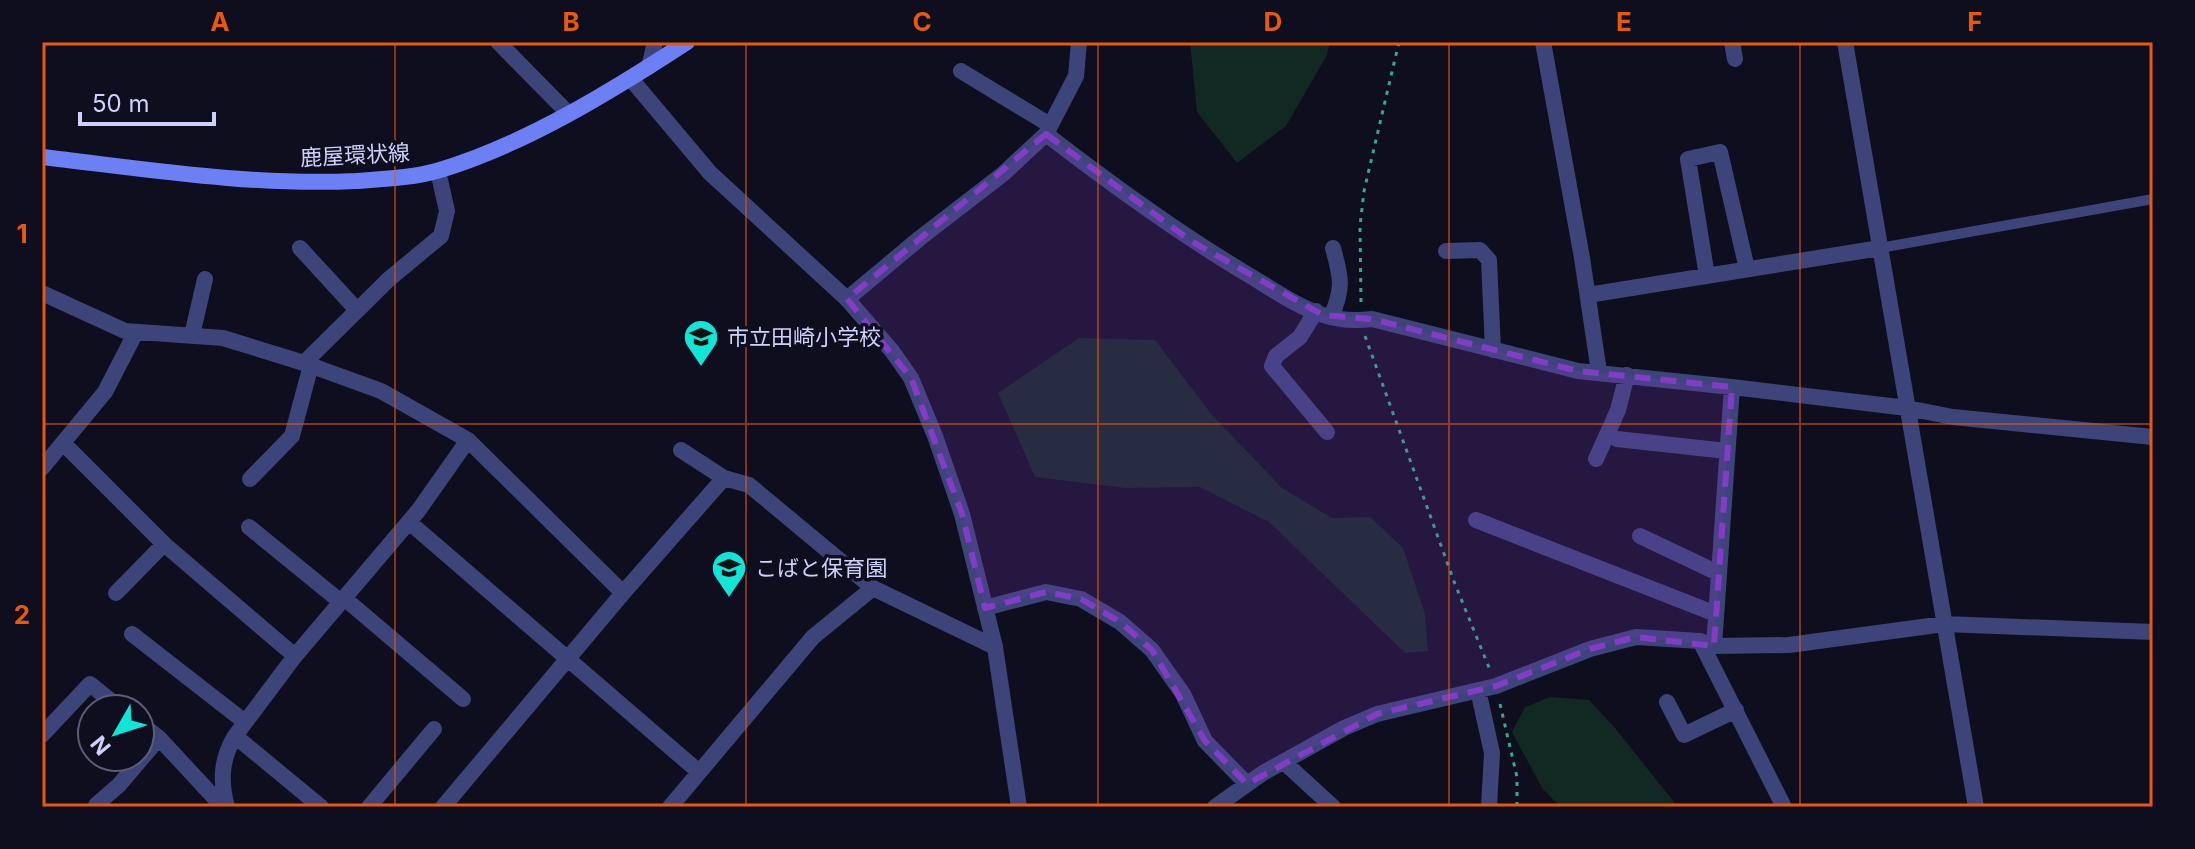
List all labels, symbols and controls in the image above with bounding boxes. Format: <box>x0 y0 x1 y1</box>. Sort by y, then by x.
text: A <box>210 6 230 37</box>
text: B <box>562 6 580 37</box>
text: C <box>912 6 932 37</box>
text: D <box>1264 6 1282 37</box>
text: E <box>1616 6 1632 37</box>
text: F <box>1967 6 1983 37</box>
scale bar <box>80 76 214 126</box>
text: 50 m <box>92 89 150 118</box>
street label: 鹿屋環状線 <box>299 139 411 171</box>
text: 1 <box>16 218 28 249</box>
school or university icon: 市立田崎小学校 <box>682 318 720 368</box>
place label: 市立田崎小学校 <box>727 324 881 350</box>
school or university icon: こばと保育園 <box>710 549 748 599</box>
place label: こばと保育園 <box>755 555 887 581</box>
text: 2 <box>14 599 30 630</box>
north arrow <box>76 693 156 773</box>
text: N <box>85 731 116 760</box>

